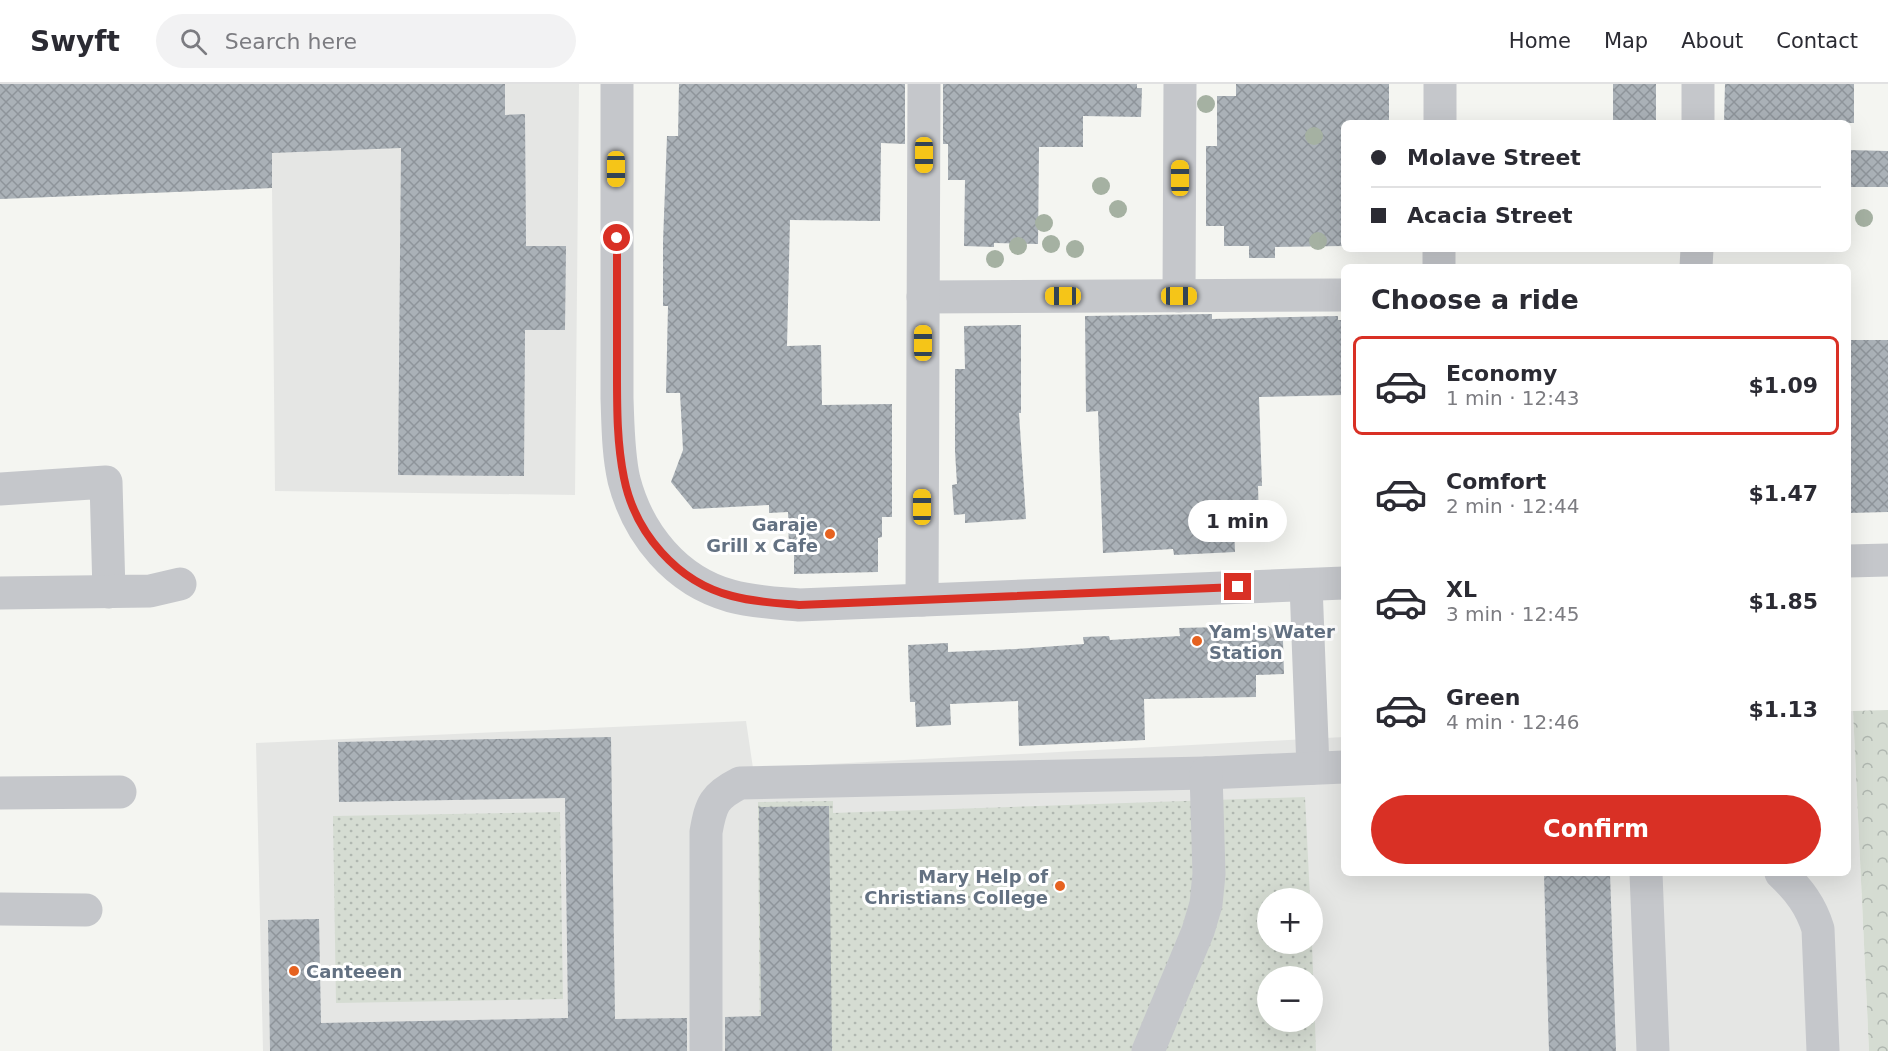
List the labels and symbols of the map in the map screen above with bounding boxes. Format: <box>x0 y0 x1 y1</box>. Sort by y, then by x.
car <box>915 137 933 173</box>
car <box>607 151 625 187</box>
car <box>1171 160 1189 196</box>
route start <box>603 224 630 251</box>
car <box>1045 287 1081 305</box>
car <box>1161 287 1197 305</box>
car <box>914 325 932 361</box>
car <box>913 489 931 525</box>
callout: 1 min <box>1188 500 1288 542</box>
place label: Garaje Grill x Cafe <box>706 514 818 556</box>
marker: Garaje Grill x Cafe <box>823 527 837 541</box>
route end <box>1224 573 1251 600</box>
place label: Yam's Water Station <box>1208 621 1335 663</box>
marker: Yam's Water Station <box>1190 634 1204 648</box>
place label: Mary Help of Christians College <box>864 866 1048 908</box>
marker: Mary Help of Christians College <box>1053 879 1067 893</box>
place label: Canteeen <box>306 961 402 982</box>
marker: Canteeen <box>287 964 301 978</box>

